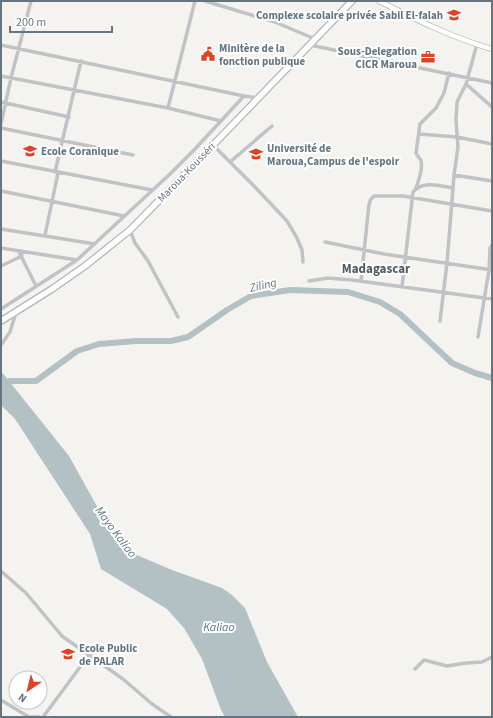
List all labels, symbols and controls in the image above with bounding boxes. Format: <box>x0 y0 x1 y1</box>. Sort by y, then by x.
school or university icon: Complexe scolaire privée Sabil El-falah <box>446 7 462 23</box>
scale bar <box>10 8 112 34</box>
place label: Complexe scolaire privée Sabil El-falah <box>256 8 443 23</box>
text: 200 m <box>16 14 46 31</box>
place label: Minitère de la fonction publique <box>219 41 306 69</box>
place label: Sous-Delegation CICR Maroua <box>338 44 417 72</box>
public building icon: Minitère de la fonction publique <box>200 46 216 62</box>
office icon: Sous-Delegation CICR Maroua <box>420 49 436 65</box>
street label: Maroua-Kousséri <box>154 139 219 205</box>
place label: Université de Maroua,Campus de l'espoir <box>267 141 400 169</box>
school or university icon: Ecole Coranique <box>22 143 38 159</box>
place label: Ecole Coranique <box>41 144 119 159</box>
school or university icon: Université de Maroua,Campus de l'espoir <box>248 146 264 162</box>
district label: Madagascar <box>342 260 411 278</box>
water label: Ziling <box>247 274 278 297</box>
water label: Mayo Kaliao <box>91 503 141 561</box>
water label: Kaliao <box>203 619 235 636</box>
place label: Ecole Public de PALAR <box>79 641 137 669</box>
school or university icon: Ecole Public de PALAR <box>60 646 76 662</box>
north arrow <box>8 670 48 710</box>
text: N <box>15 690 30 706</box>

